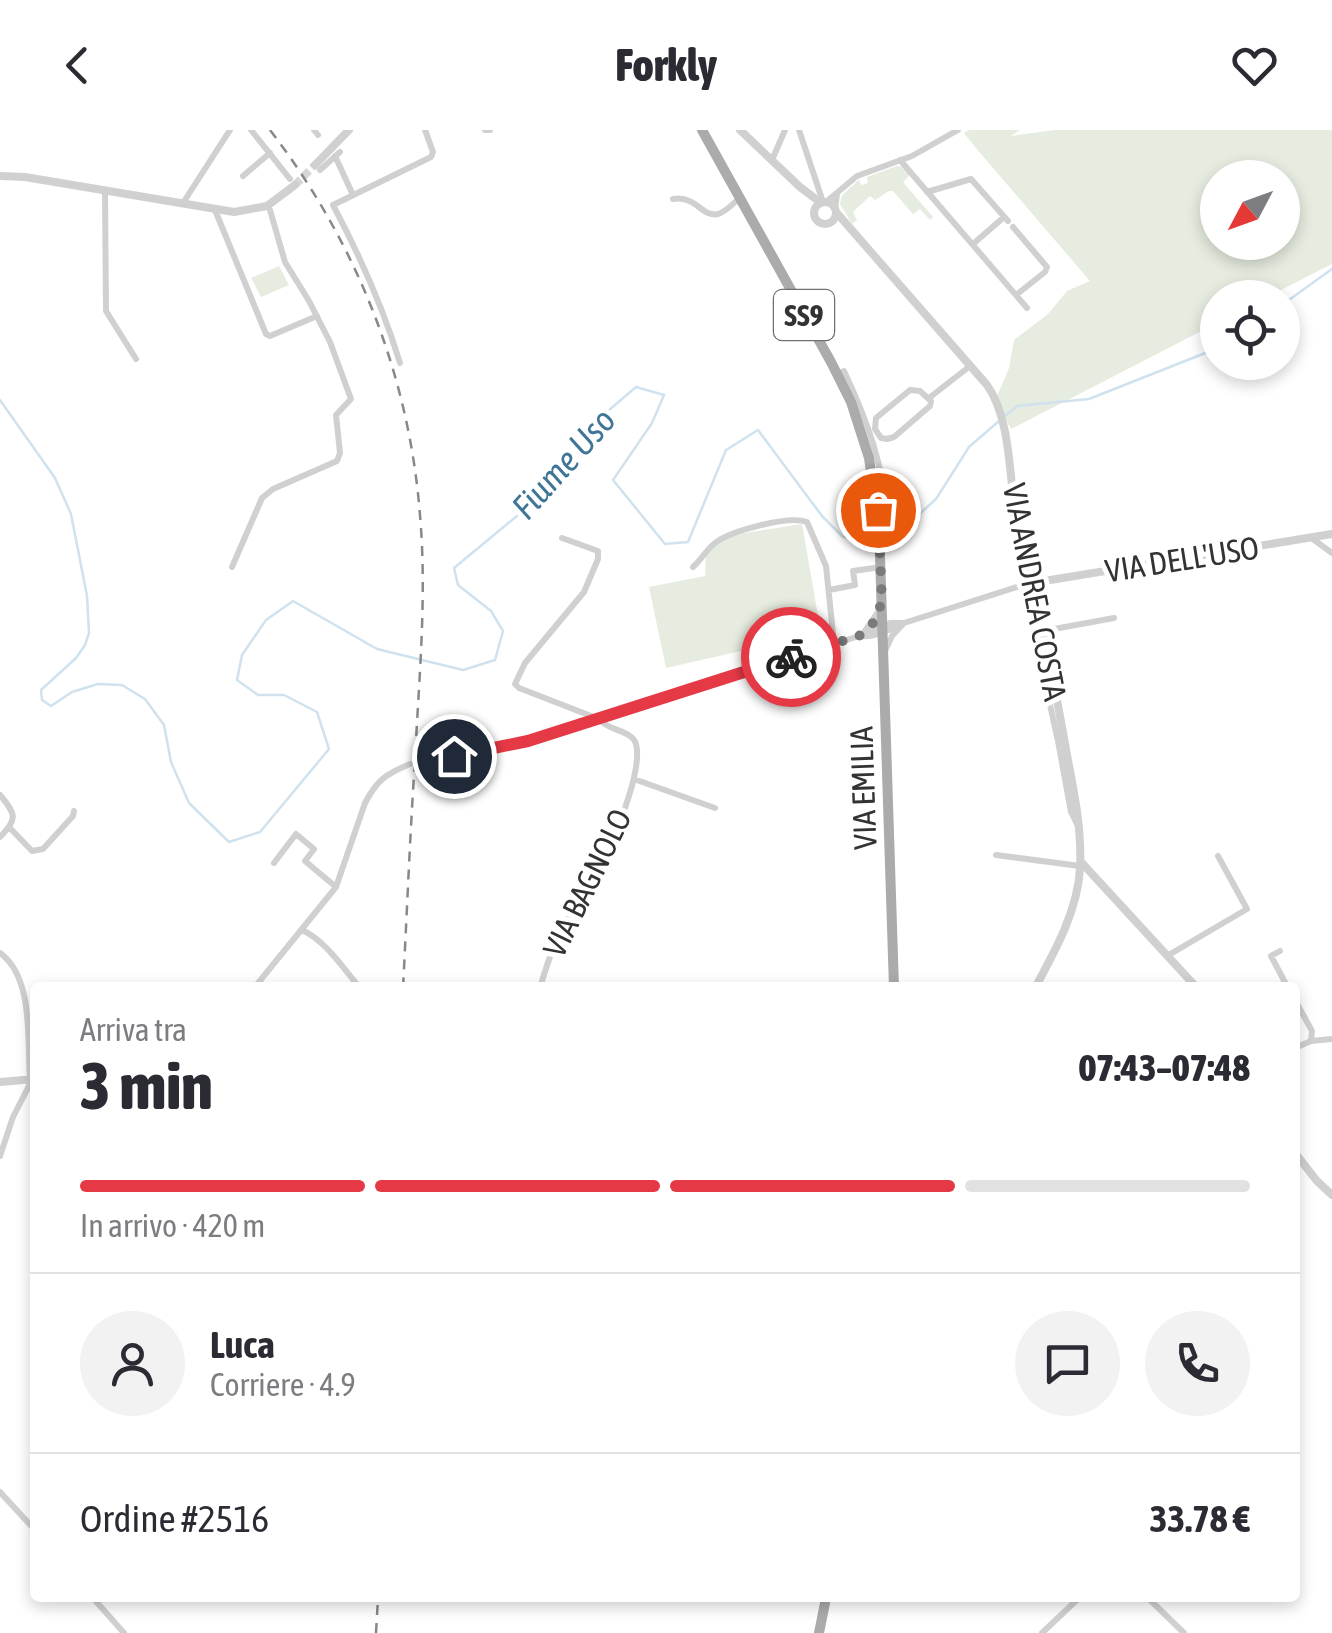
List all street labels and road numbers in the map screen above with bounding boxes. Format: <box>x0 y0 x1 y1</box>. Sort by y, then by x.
road number: SS9 <box>774 290 834 340</box>
street label: VIA ANDREA COSTA <box>996 480 1074 704</box>
street label: VIA DELL'USO <box>1103 529 1261 589</box>
street label: VIA EMILIA <box>842 725 884 850</box>
street label: VIA BAGNOLO <box>535 803 639 963</box>

